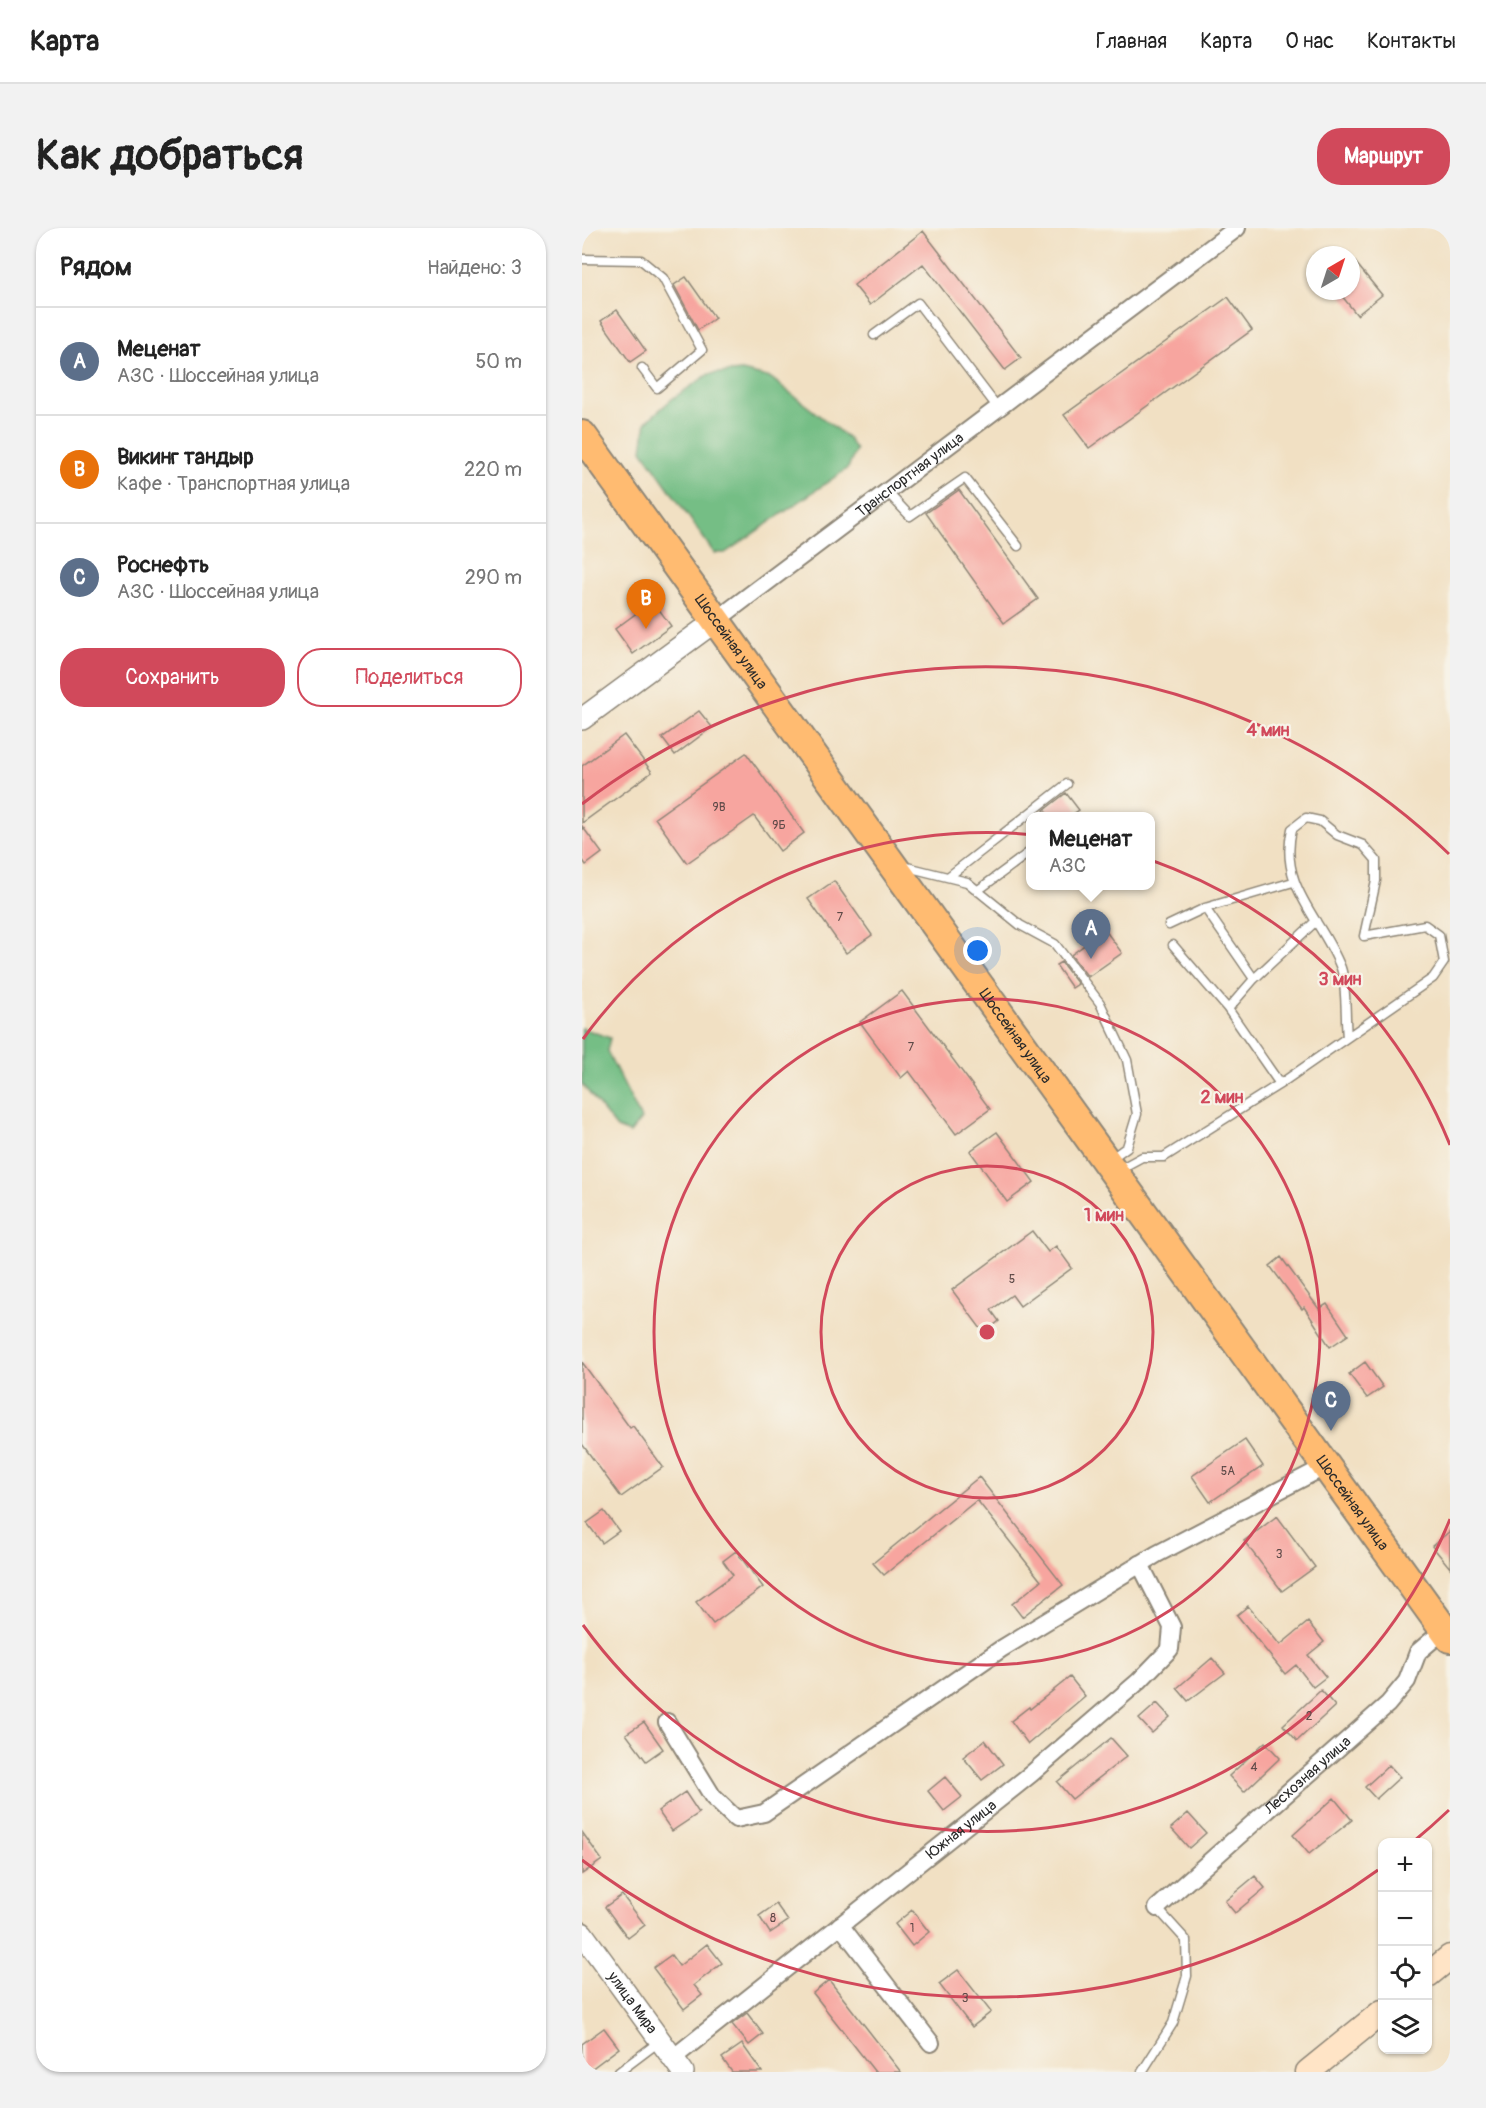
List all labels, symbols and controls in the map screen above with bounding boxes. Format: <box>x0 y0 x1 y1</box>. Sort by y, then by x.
text: Карта <box>30 24 99 59</box>
text: Главная <box>1096 28 1167 55</box>
text: Карта <box>1200 28 1252 55</box>
text: О нас <box>1285 28 1334 55</box>
text: Контакты <box>1367 28 1456 55</box>
button: Маршрут <box>1317 128 1450 185</box>
text: Как добраться <box>36 130 303 182</box>
north arrow <box>1306 246 1360 300</box>
text: Рядом <box>60 251 132 283</box>
text: Найдено: 3 <box>427 255 522 280</box>
text: Меценат <box>117 335 201 363</box>
text: A <box>73 349 86 374</box>
text: 50 m <box>475 349 522 374</box>
text: АЗС · Шоссейная улица <box>117 363 319 388</box>
street label: Транспортная улица <box>852 428 967 521</box>
text: Викинг тандыр <box>117 443 254 471</box>
text: B <box>74 457 85 482</box>
text: 220 m <box>464 457 522 482</box>
text: Кафе · Транспортная улица <box>117 471 350 496</box>
text: Роснефть <box>117 551 209 579</box>
text: C <box>73 565 86 590</box>
text: 290 m <box>465 565 522 590</box>
text: АЗС · Шоссейная улица <box>117 579 319 604</box>
pin: B <box>626 580 666 629</box>
street label: Шоссейная улица <box>691 591 772 693</box>
button: Сохранить <box>60 648 285 707</box>
button: Поделиться <box>297 648 522 707</box>
text: 4 мин <box>1246 719 1290 742</box>
house number: 9В <box>713 800 726 815</box>
popup <box>1026 812 1155 890</box>
house number: 9Б <box>772 818 786 833</box>
text: Меценат <box>1049 825 1132 853</box>
text: АЗС <box>1049 853 1086 878</box>
house number: 7 <box>837 910 844 925</box>
pin: A <box>1072 910 1110 959</box>
your location <box>963 936 992 965</box>
text: 3 мин <box>1319 968 1361 991</box>
street label: Шоссейная улица <box>975 985 1056 1087</box>
house number: 7 <box>908 1040 915 1055</box>
text: 2 мин <box>1201 1086 1243 1109</box>
text: 1 мин <box>1084 1204 1124 1227</box>
house number: 5 <box>1009 1272 1015 1287</box>
centre of rings <box>977 1322 997 1342</box>
pin: C <box>1312 1382 1350 1431</box>
street label: Шоссейная улица <box>1312 1452 1393 1554</box>
house number: 5А <box>1221 1464 1235 1479</box>
house number: 3 <box>1276 1547 1283 1562</box>
house number: 2 <box>1306 1709 1313 1724</box>
street label: Лесхозная улица <box>1260 1732 1355 1819</box>
house number: 4 <box>1251 1760 1258 1775</box>
street label: Южная улица <box>922 1796 1000 1863</box>
map controls <box>1378 1838 1432 2054</box>
button: + <box>1378 1838 1432 1892</box>
button: − <box>1378 1892 1432 1946</box>
house number: 8 <box>770 1911 776 1926</box>
house number: 1 <box>910 1921 914 1936</box>
button: locate <box>1378 1946 1432 2000</box>
street label: улица Мира <box>603 1967 661 2037</box>
house number: 3 <box>962 1991 969 2006</box>
button: layers <box>1378 2000 1432 2054</box>

